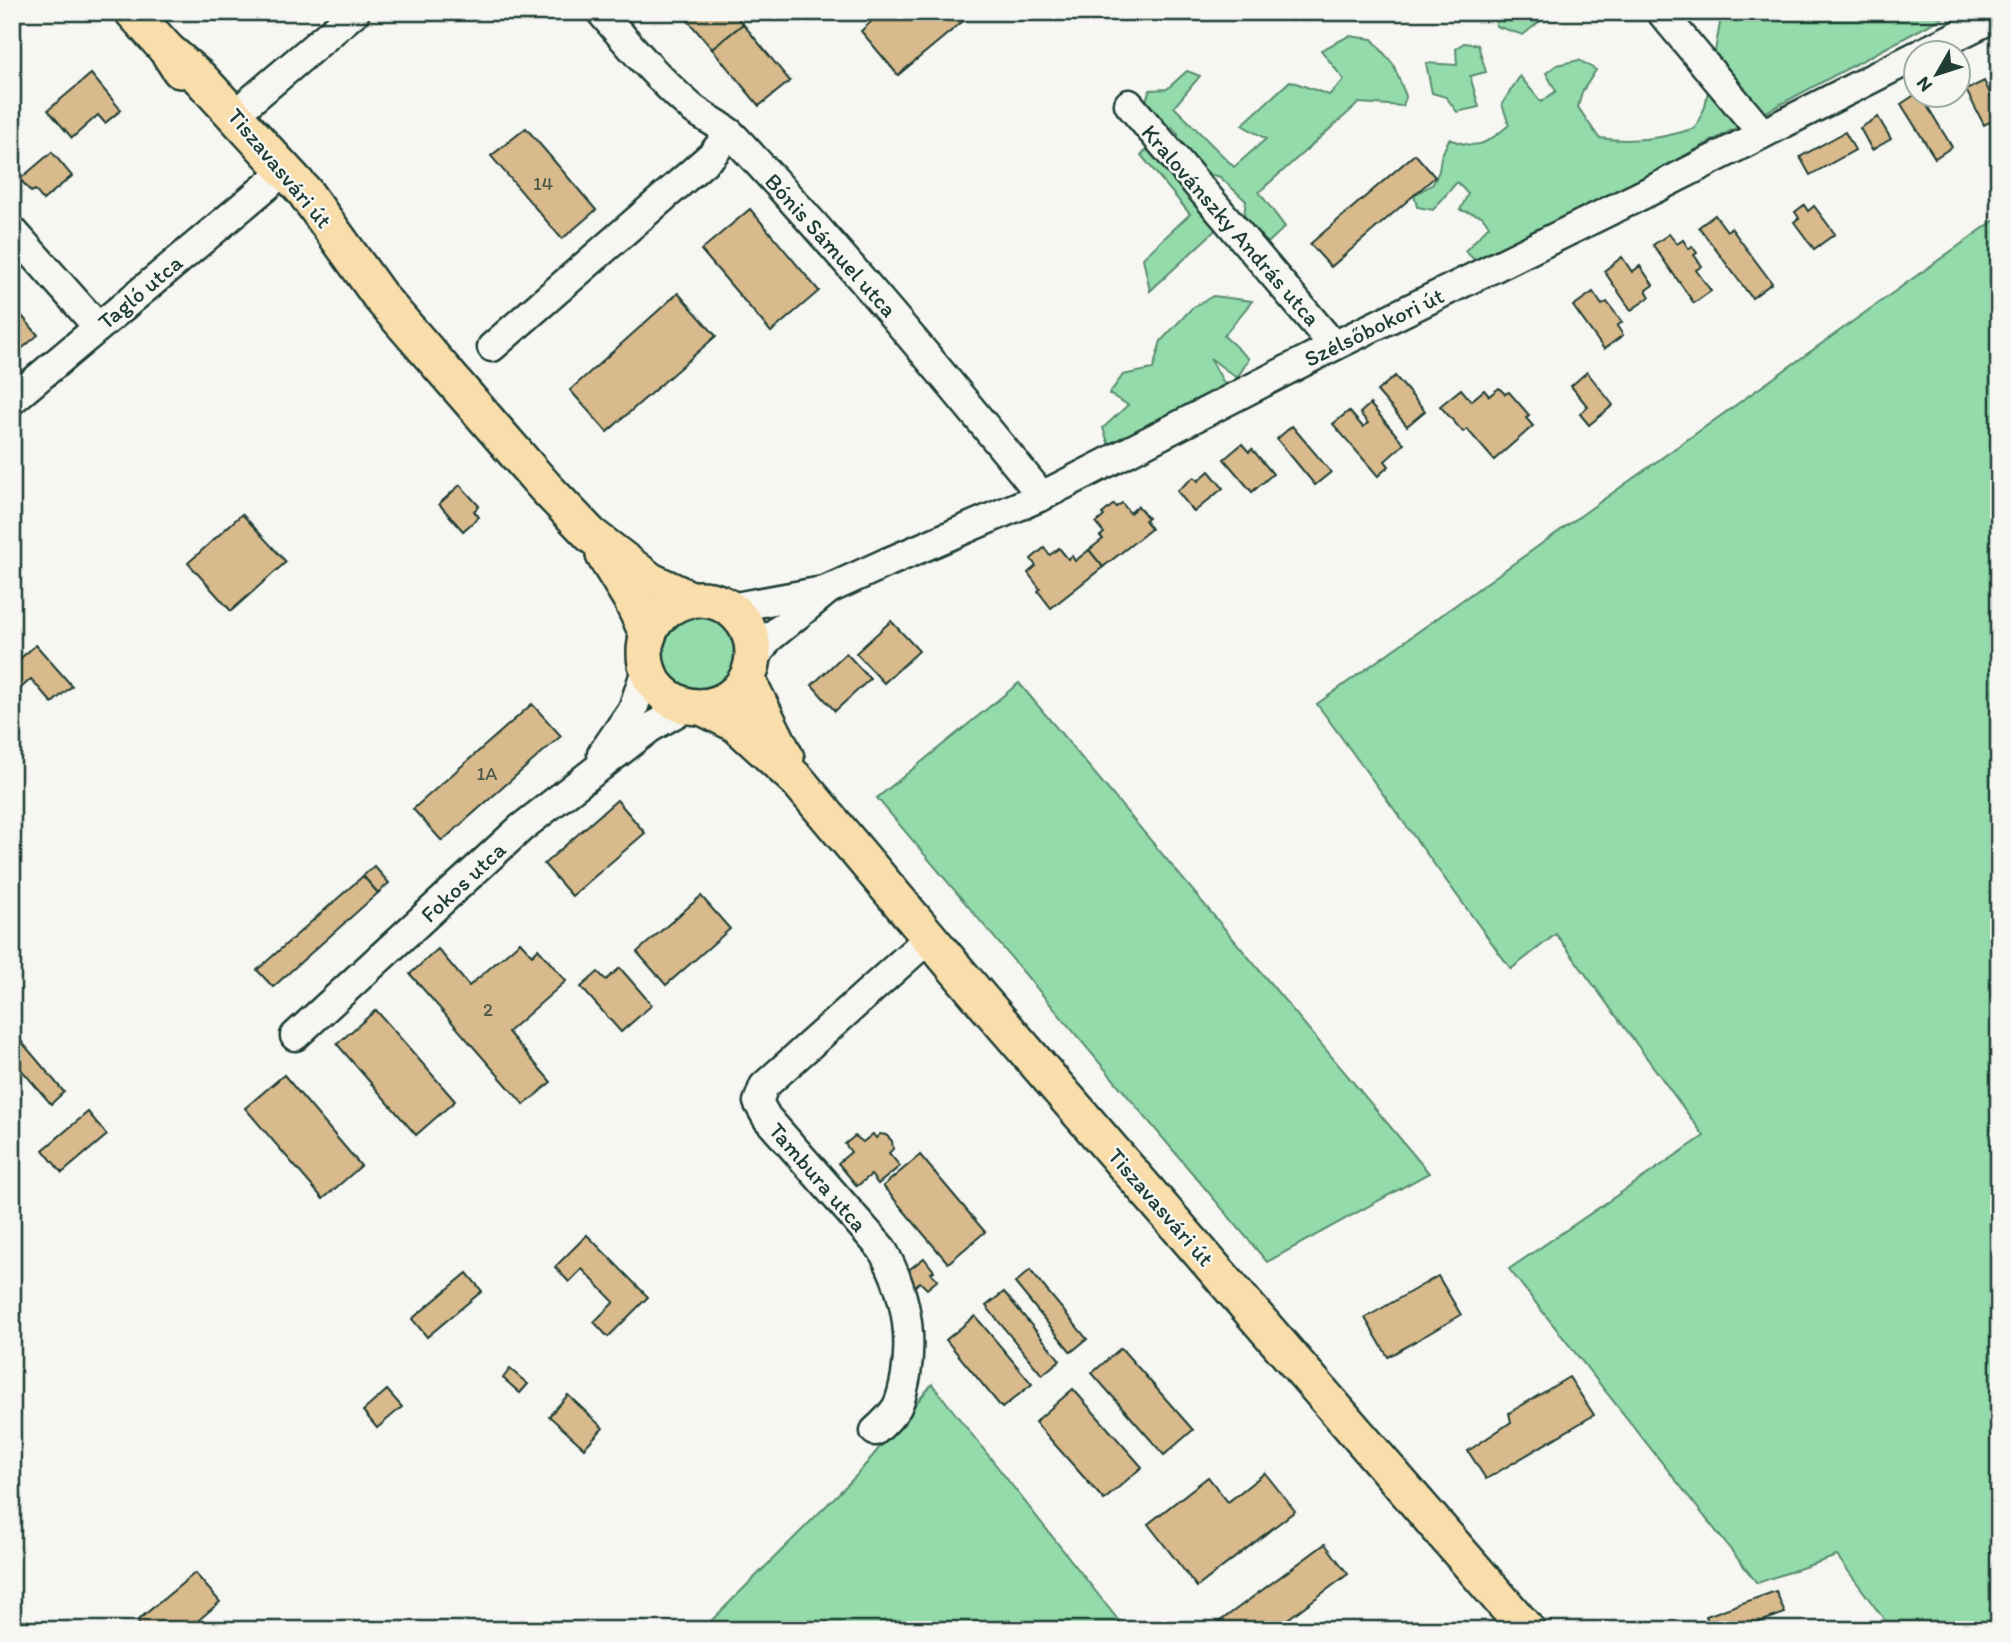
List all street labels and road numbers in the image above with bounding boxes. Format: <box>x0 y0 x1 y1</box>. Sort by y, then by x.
street label: Tiszavasvári út <box>222 102 338 234</box>
street label: Kralovánszky András utca <box>1136 118 1326 332</box>
street label: Bónis Sámuel utca <box>759 167 903 323</box>
street label: Tagló utca <box>92 249 188 335</box>
street label: Szélsőbokori út <box>1300 281 1448 373</box>
street label: Fokos utca <box>415 836 511 928</box>
street label: Tambura utca <box>763 1117 873 1237</box>
street label: Tiszavasvári út <box>1102 1142 1220 1272</box>

